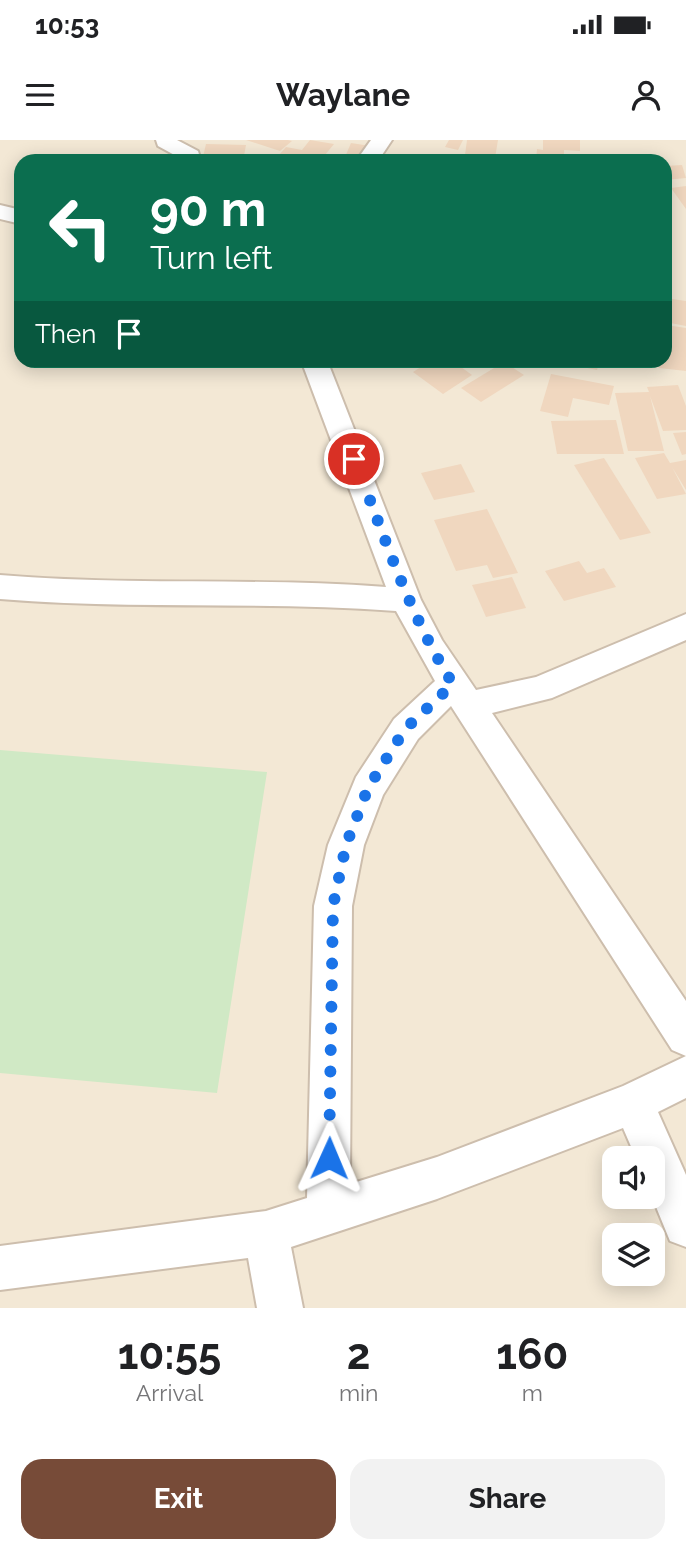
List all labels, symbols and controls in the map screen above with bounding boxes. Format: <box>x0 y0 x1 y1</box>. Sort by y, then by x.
text: 10:53 <box>35 10 99 40</box>
icon: menu <box>21 76 59 114</box>
text: Waylane <box>276 76 410 113</box>
icon: person <box>627 76 665 114</box>
text: 90 m <box>150 180 266 237</box>
icon: left <box>35 182 126 273</box>
text: Turn left <box>150 239 272 276</box>
icon: arrive <box>110 315 148 353</box>
text: Then <box>35 319 96 349</box>
pin <box>324 429 384 489</box>
icon: arrive <box>335 440 373 478</box>
position arrow <box>292 1121 366 1195</box>
map controls <box>602 1146 665 1286</box>
button: sound <box>602 1146 665 1209</box>
button: layers <box>602 1223 665 1286</box>
text: 10:55 <box>118 1330 221 1379</box>
text: 2 <box>347 1330 371 1379</box>
text: 160 <box>496 1330 568 1379</box>
text: Arrival <box>136 1379 203 1406</box>
text: min <box>339 1379 378 1406</box>
text: m <box>522 1379 543 1406</box>
button: Exit <box>21 1459 336 1539</box>
button: Share <box>350 1459 665 1539</box>

